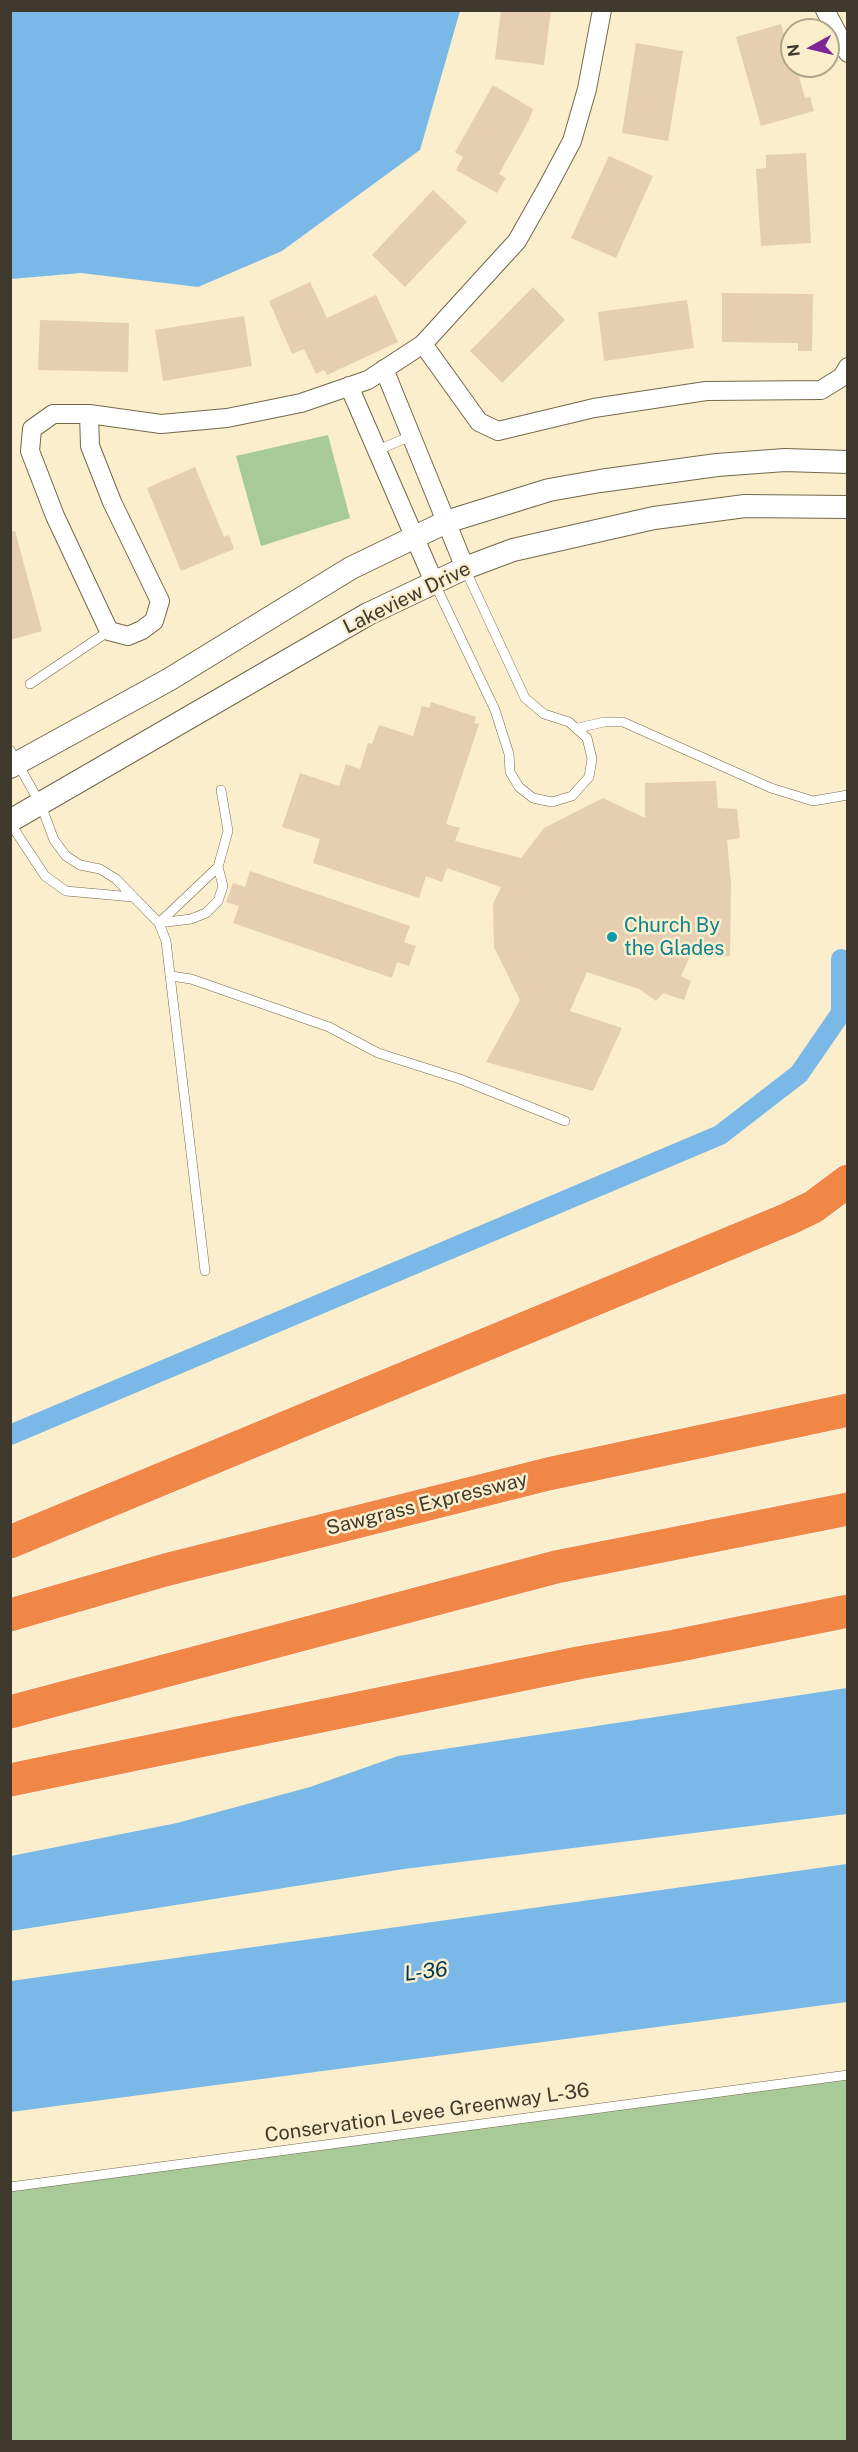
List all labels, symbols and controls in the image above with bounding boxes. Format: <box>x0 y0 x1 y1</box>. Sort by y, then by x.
north arrow <box>780 18 840 78</box>
text: N <box>783 43 804 58</box>
street label: Lakeview Drive <box>339 557 475 639</box>
place label: Church By the Glades <box>624 914 724 961</box>
marker: Church By the Glades <box>605 930 619 944</box>
street label: Sawgrass Expressway <box>324 1467 530 1541</box>
water label: L-36 <box>403 1957 449 1987</box>
street label: Conservation Levee Greenway L-36 <box>263 2078 591 2148</box>

